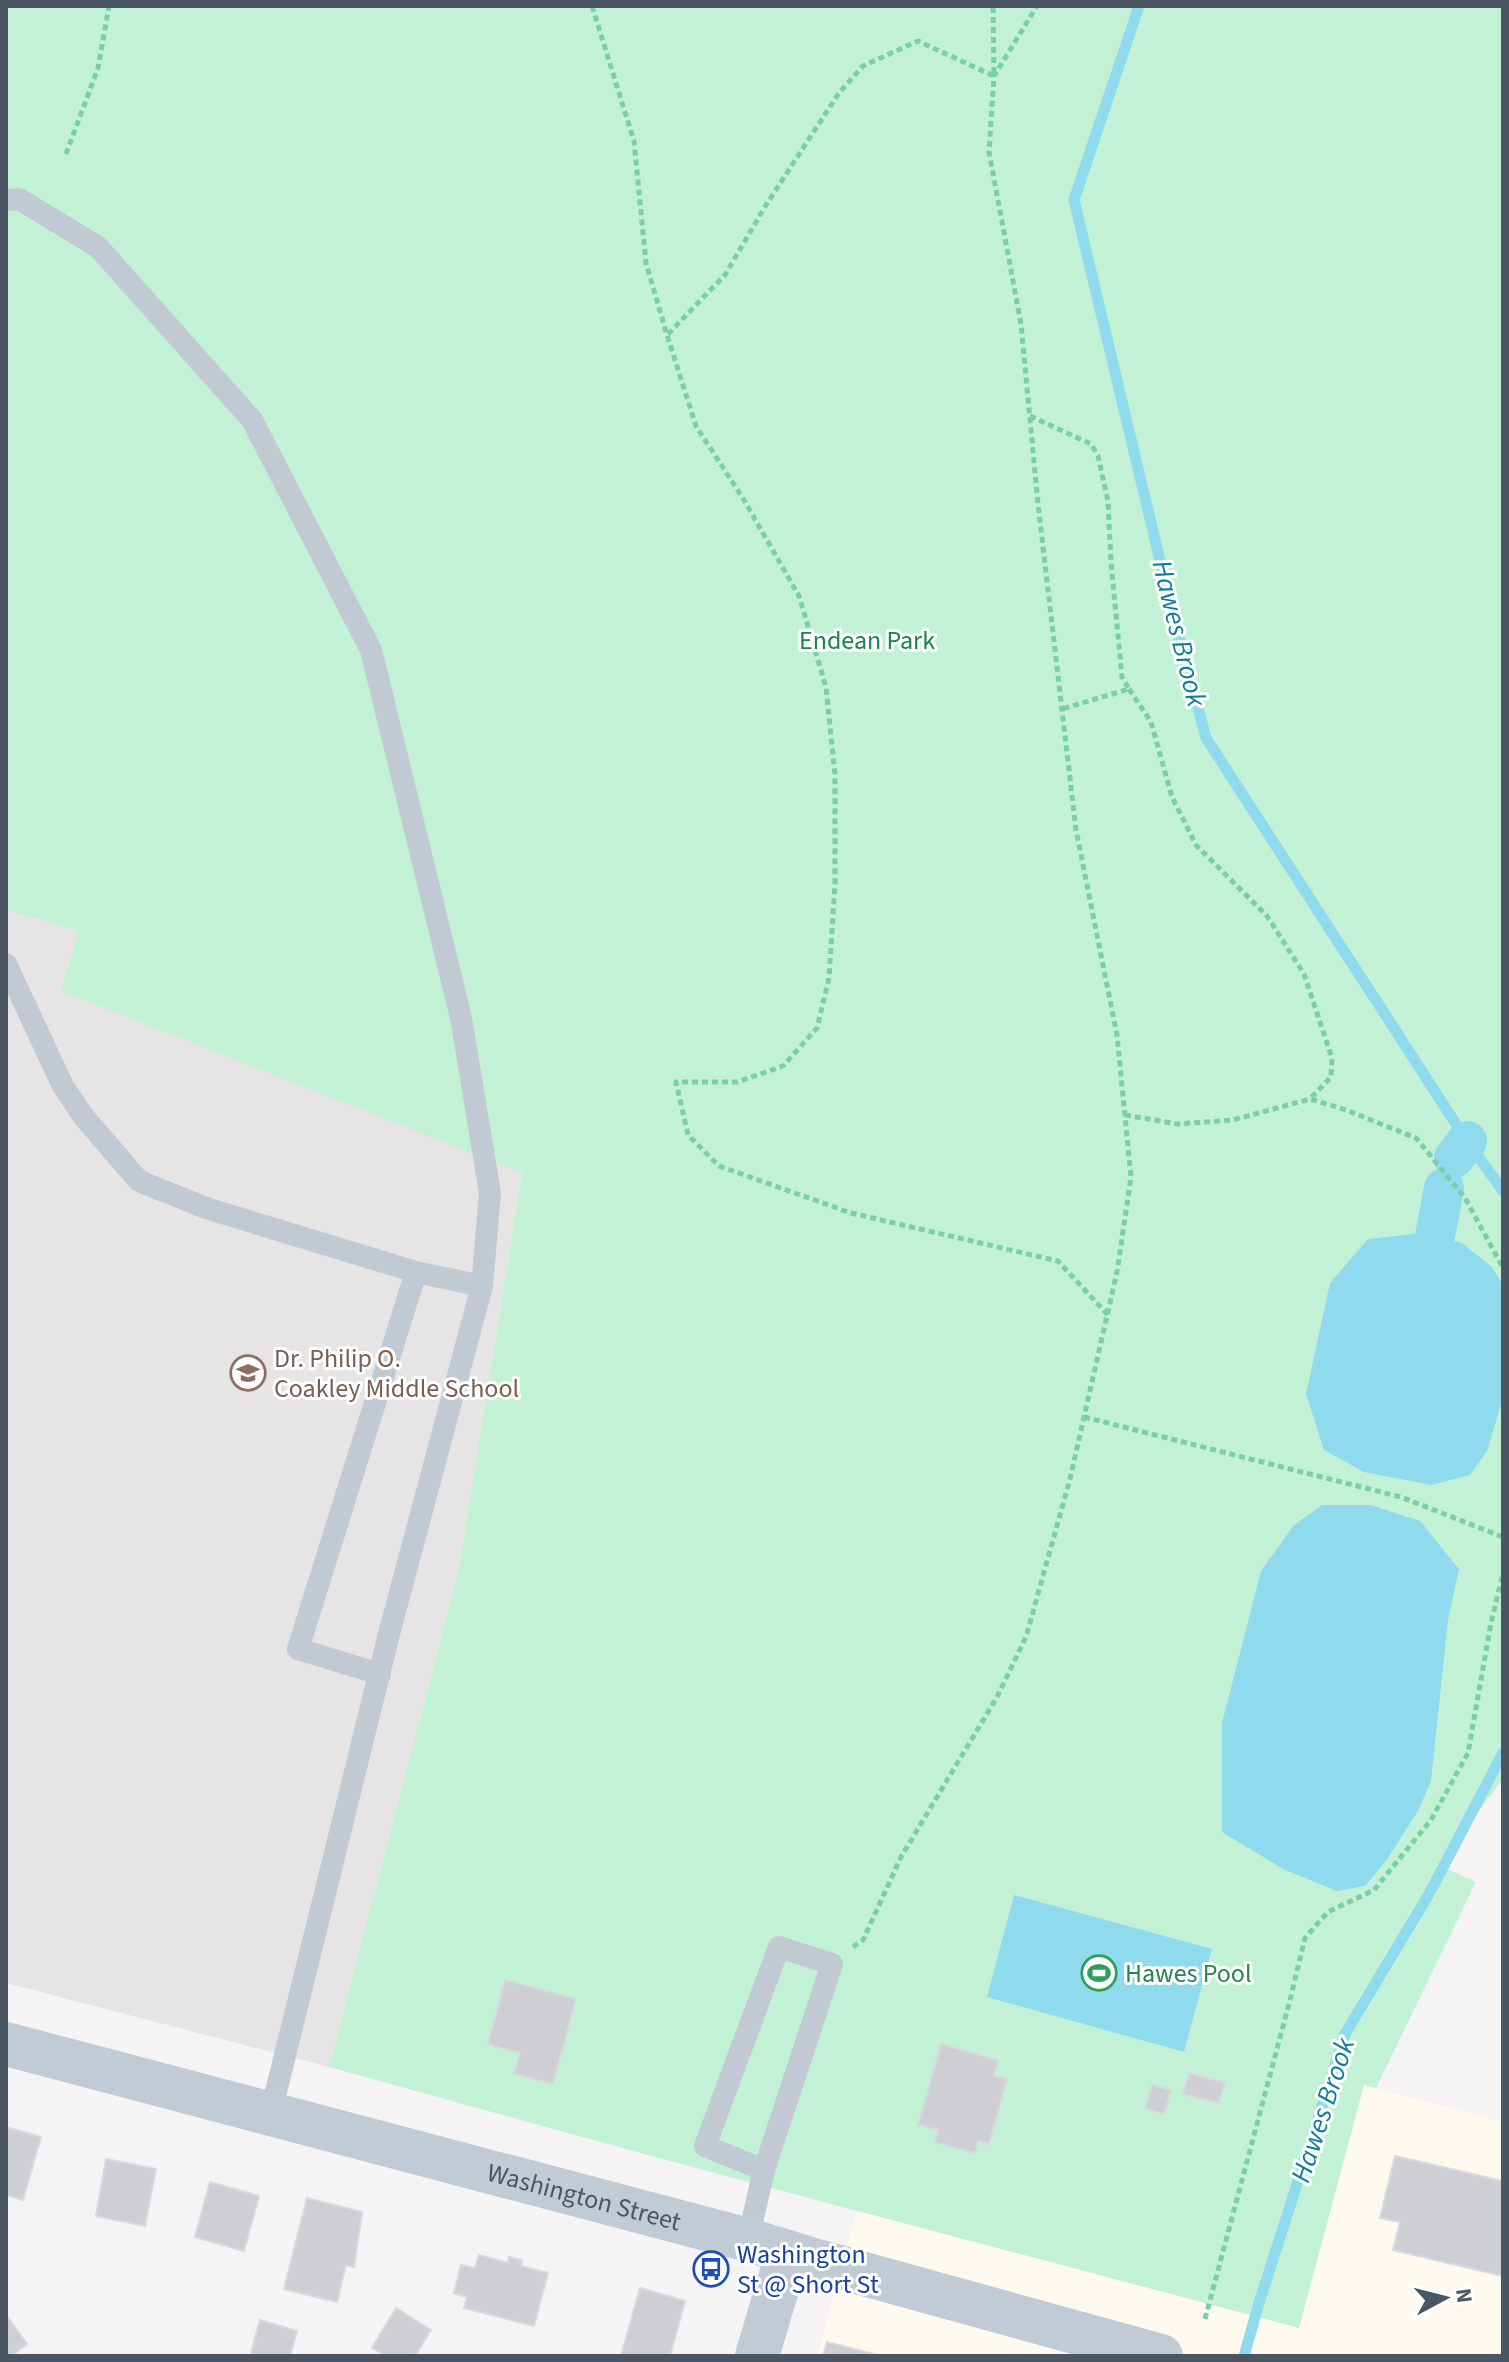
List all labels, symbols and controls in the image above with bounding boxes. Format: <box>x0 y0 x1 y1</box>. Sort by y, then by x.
water label: Hawes Brook <box>1142 556 1217 711</box>
park label: Endean Park <box>799 622 935 659</box>
place label: Dr. Philip O. Coakley Middle School <box>274 1340 519 1407</box>
school or university icon: Dr. Philip O. Coakley Middle School <box>229 1354 267 1392</box>
sports icon: Hawes Pool <box>1080 1954 1118 1992</box>
place label: Hawes Pool <box>1125 1955 1252 1992</box>
water label: Hawes Brook <box>1281 2032 1365 2188</box>
street label: Washington Street <box>483 2154 685 2241</box>
place label: Washington St @ Short St <box>737 2236 879 2303</box>
bus stop icon: Washington St @ Short St <box>692 2250 730 2288</box>
north arrow <box>1405 2258 1485 2338</box>
text: N <box>1447 2286 1481 2305</box>

